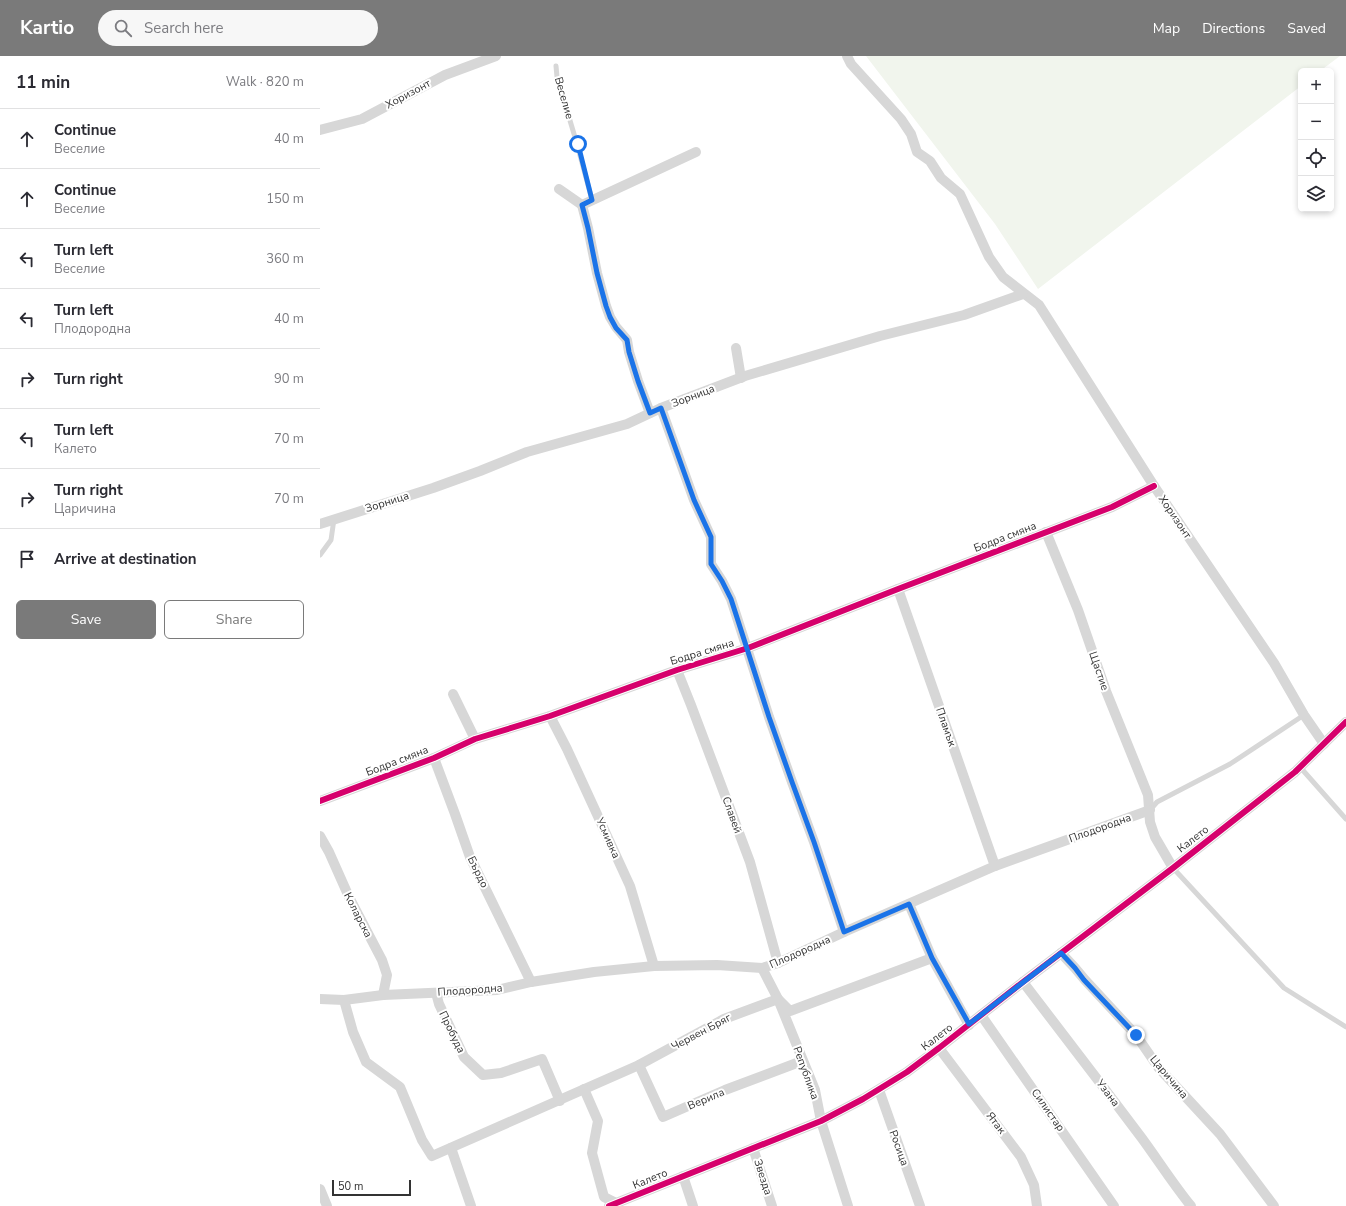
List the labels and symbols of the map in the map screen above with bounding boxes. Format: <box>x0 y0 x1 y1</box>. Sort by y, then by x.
street label: Веселие <box>551 75 577 121</box>
street label: Хоризонт <box>383 76 433 112</box>
route start <box>569 135 587 153</box>
street label: Зорница <box>669 381 717 411</box>
street label: Зорница <box>363 488 411 516</box>
street label: Хоризонт <box>1155 492 1195 542</box>
street label: Бодра смяна <box>971 518 1039 556</box>
street label: Бодра смяна <box>668 635 736 669</box>
street label: Щастие <box>1085 649 1113 693</box>
street label: Пламък <box>932 705 960 749</box>
street label: Бодра смяна <box>363 742 431 780</box>
street label: Славей <box>718 795 746 835</box>
street label: Плодородна <box>1067 810 1133 846</box>
street label: Усмивка <box>592 814 624 861</box>
street label: Калето <box>1174 822 1212 856</box>
street label: Бърдо <box>464 854 492 890</box>
street label: Коларска <box>340 890 376 940</box>
street label: Плодородна <box>767 932 833 972</box>
street label: Плодородна <box>437 980 503 1000</box>
street label: Пробуда <box>435 1008 469 1056</box>
street label: Червен Бряг <box>668 1010 734 1054</box>
street label: Калето <box>918 1020 956 1054</box>
route end <box>1127 1026 1145 1044</box>
street label: Република <box>789 1044 823 1102</box>
street label: Царичина <box>1146 1052 1192 1102</box>
street label: Узана <box>1092 1076 1123 1110</box>
street label: Верила <box>685 1085 727 1113</box>
street label: Силистар <box>1028 1086 1068 1134</box>
street label: Ятак <box>983 1109 1009 1137</box>
street label: Росица <box>886 1128 912 1168</box>
street label: Звезда <box>750 1157 776 1197</box>
street label: Калето <box>630 1165 670 1193</box>
scale bar <box>332 1178 411 1197</box>

